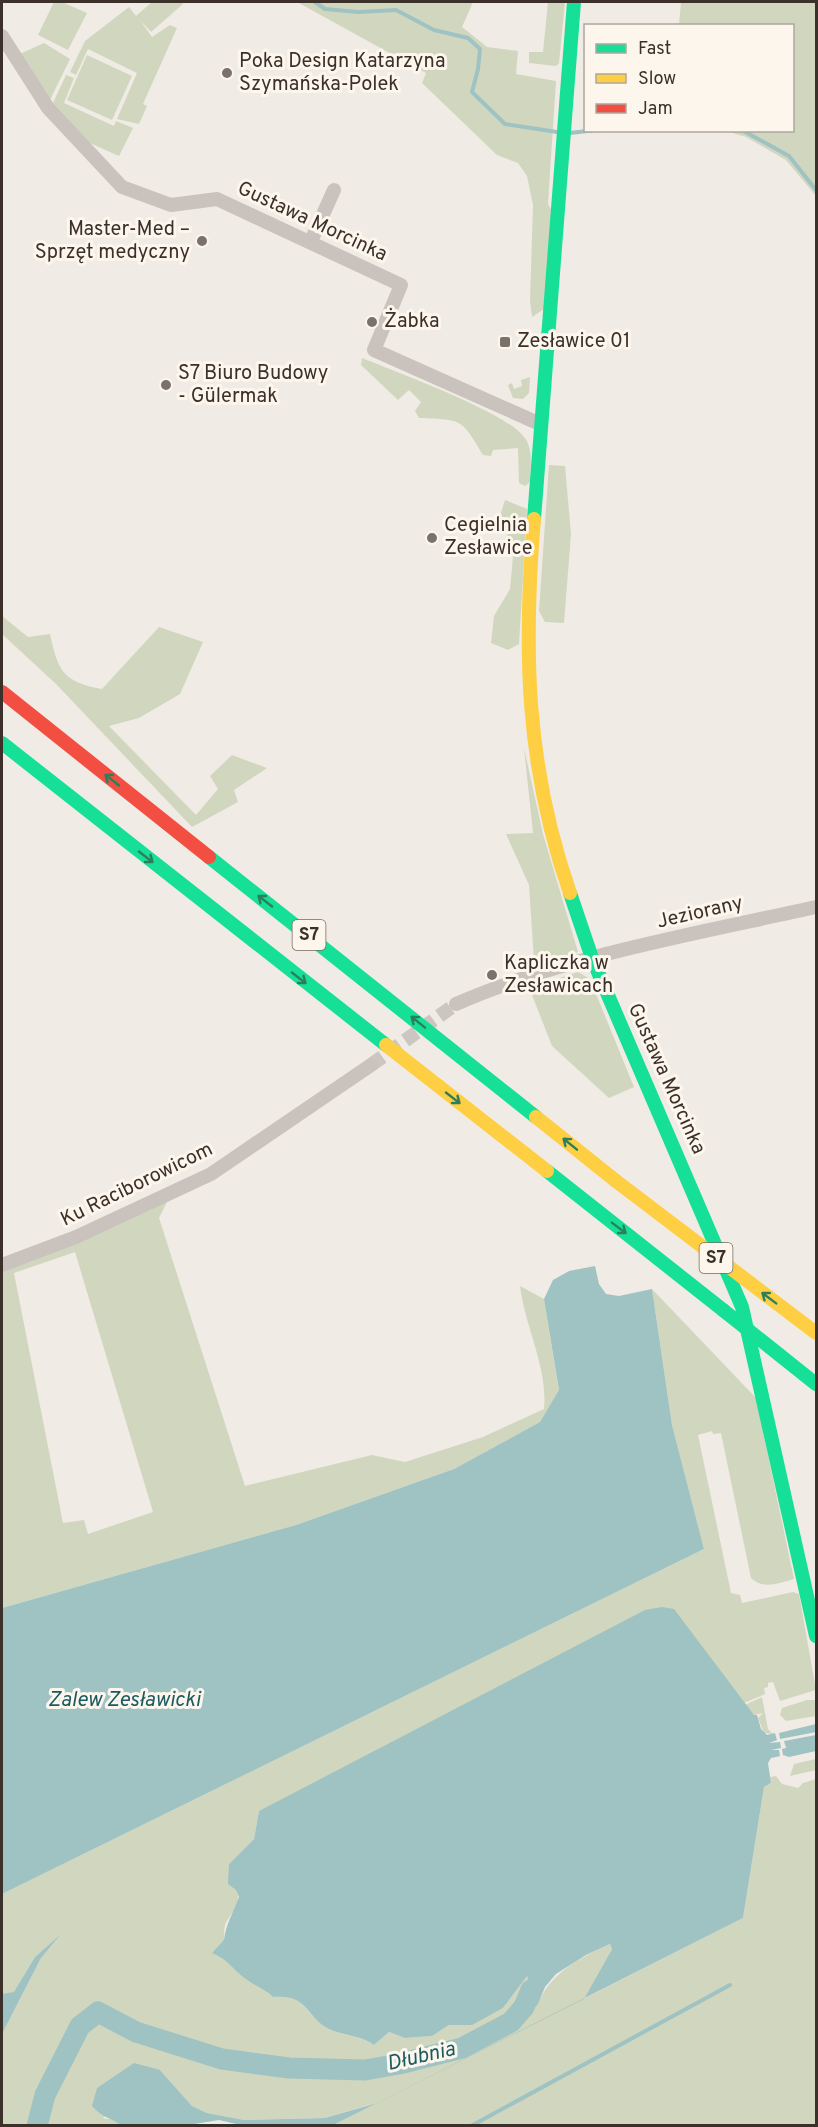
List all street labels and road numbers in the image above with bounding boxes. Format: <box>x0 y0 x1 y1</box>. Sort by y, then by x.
street label: Gustawa Morcinka <box>233 176 391 268</box>
street label: Jeziorany <box>654 890 746 936</box>
road number: S7 <box>292 920 326 950</box>
street label: Gustawa Morcinka <box>621 999 711 1159</box>
street label: Ku Raciborowicom <box>56 1137 218 1233</box>
road number: S7 <box>700 1243 732 1273</box>

